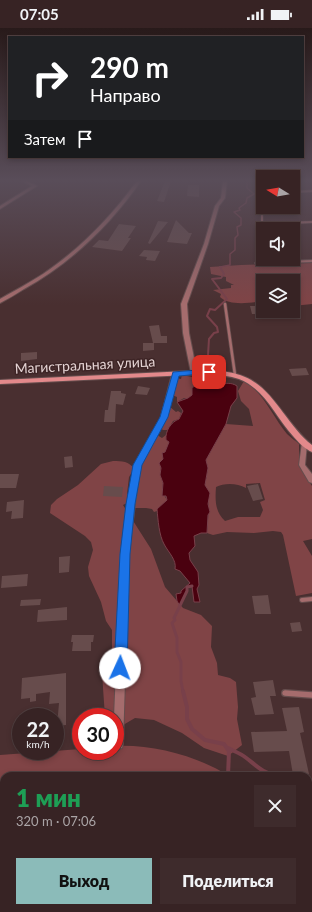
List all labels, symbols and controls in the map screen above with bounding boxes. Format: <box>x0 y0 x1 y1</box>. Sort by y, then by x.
text: 07:05 <box>20 5 59 23</box>
text: 290 m <box>90 50 169 84</box>
icon: right <box>24 52 76 104</box>
text: Направо <box>90 84 161 106</box>
icon: arrive <box>74 128 96 150</box>
text: Затем <box>24 130 66 148</box>
north arrow <box>256 170 300 214</box>
map controls <box>256 170 300 318</box>
button: sound <box>256 222 300 266</box>
button: layers <box>256 274 300 318</box>
street label: Магистральная улица <box>14 352 156 377</box>
pin <box>192 355 226 389</box>
icon: arrive <box>198 361 220 383</box>
position arrow <box>99 647 141 689</box>
speed limit sign: 30 <box>72 708 124 760</box>
text: 22 <box>26 717 50 741</box>
text: km/h <box>26 738 50 750</box>
text: 1 мин <box>16 783 81 812</box>
button: close <box>254 785 296 827</box>
text: 320 m · 07:06 <box>16 813 96 829</box>
button: Выход <box>16 858 152 904</box>
button: Поделиться <box>160 858 296 904</box>

